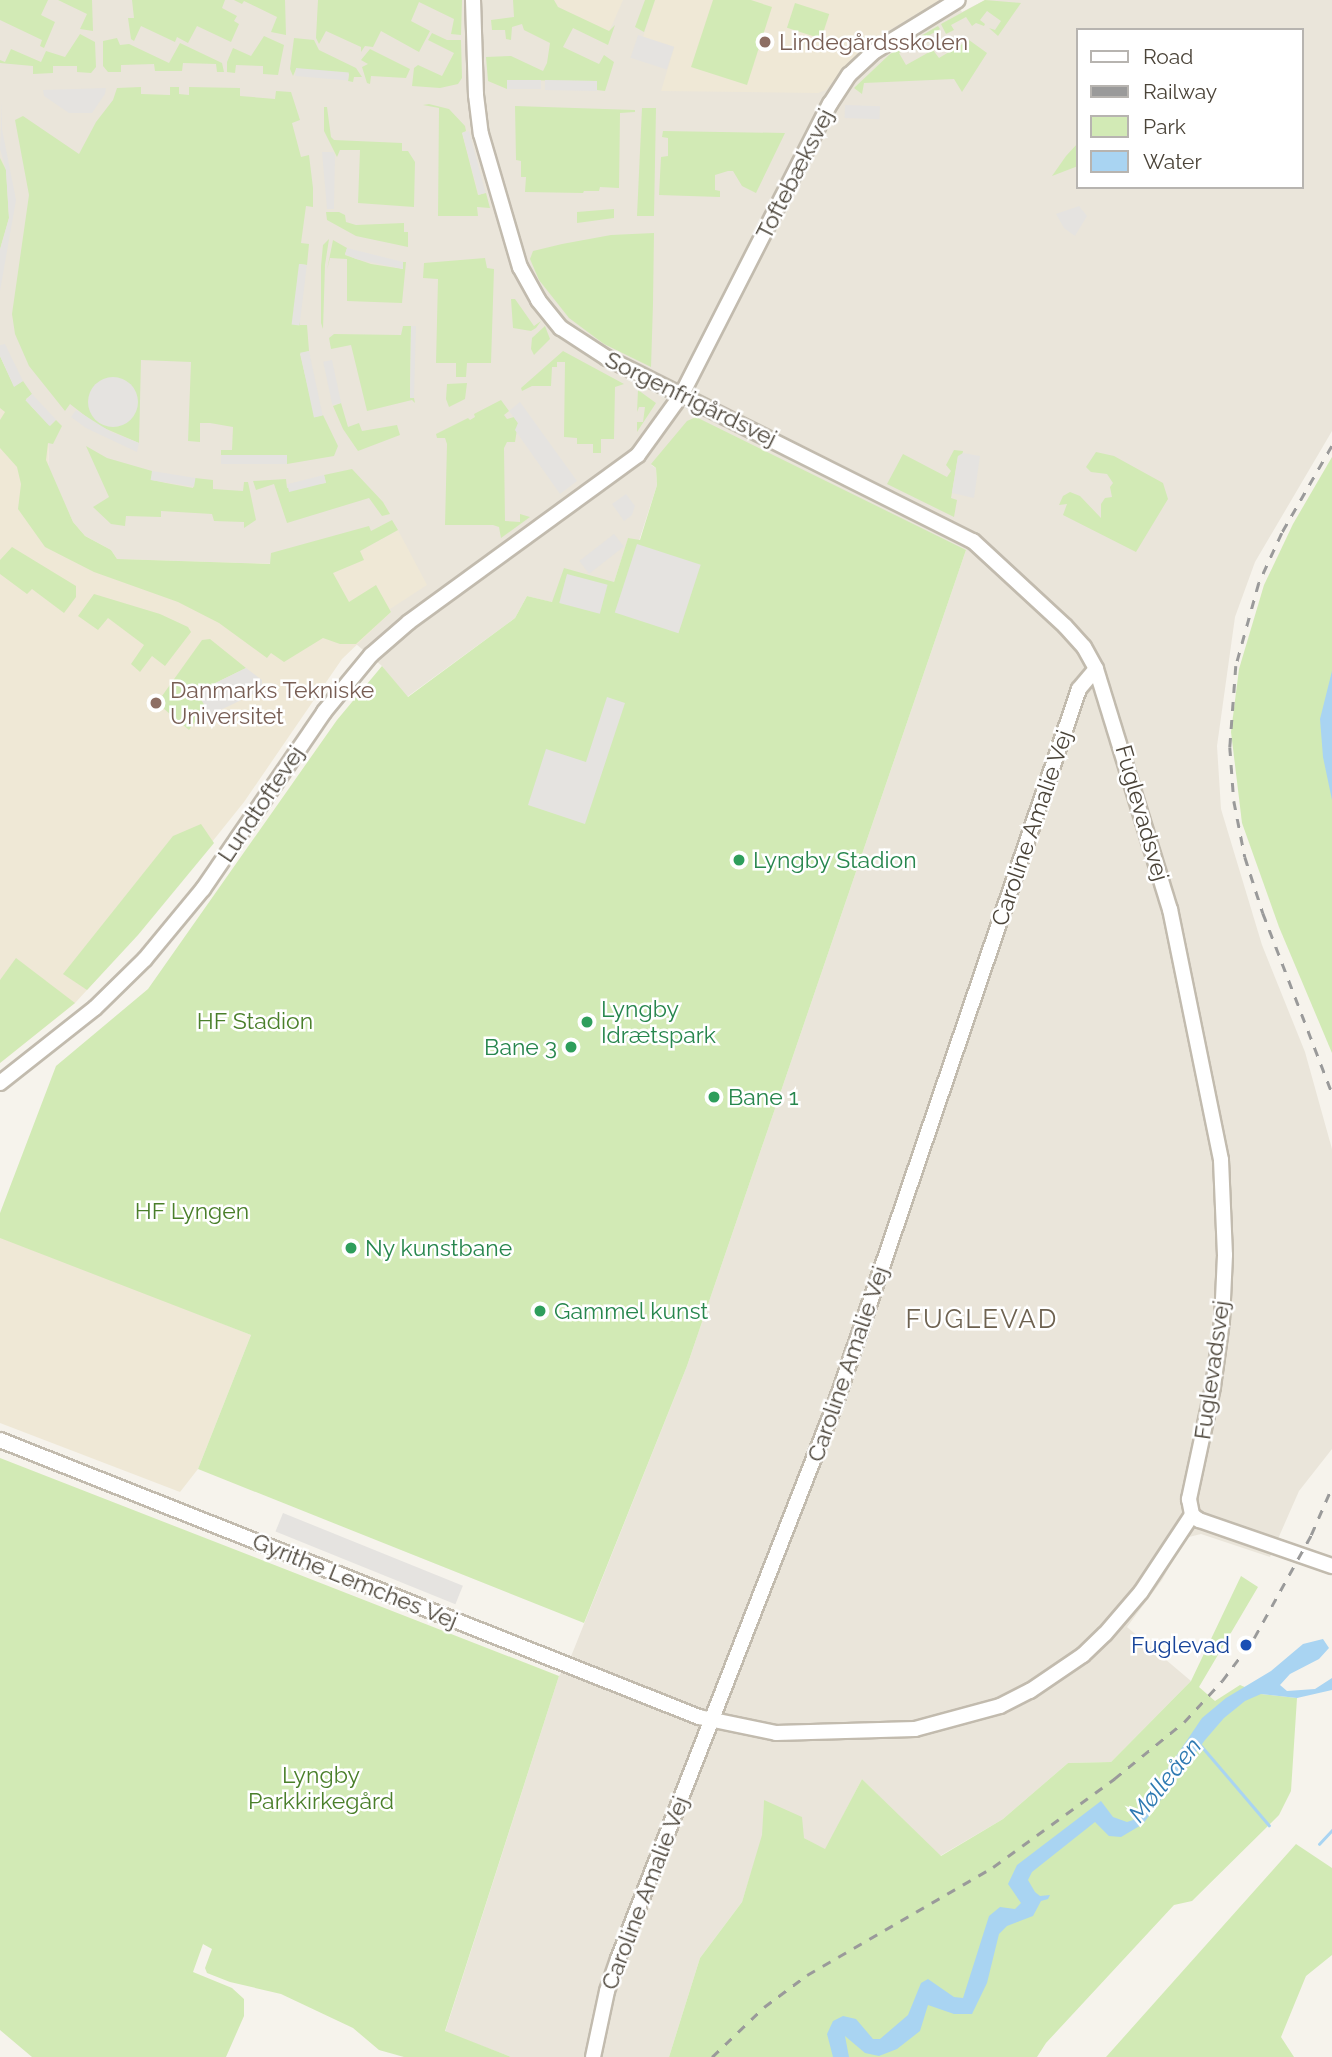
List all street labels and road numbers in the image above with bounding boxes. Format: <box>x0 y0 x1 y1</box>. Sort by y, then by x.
street label: Toftebæksvej <box>750 104 840 244</box>
street label: Sorgenfrigårdsvej <box>601 346 781 452</box>
street label: Caroline Amalie Vej <box>985 726 1079 930</box>
street label: Lundtoftevej <box>212 741 310 867</box>
street label: Fuglevadsvej <box>1109 742 1175 884</box>
street label: Caroline Amalie Vej <box>801 1262 895 1466</box>
street label: Fuglevadsvej <box>1189 1299 1235 1441</box>
street label: Gyrithe Lemches Vej <box>248 1527 462 1635</box>
street label: Caroline Amalie Vej <box>595 1792 695 1994</box>

